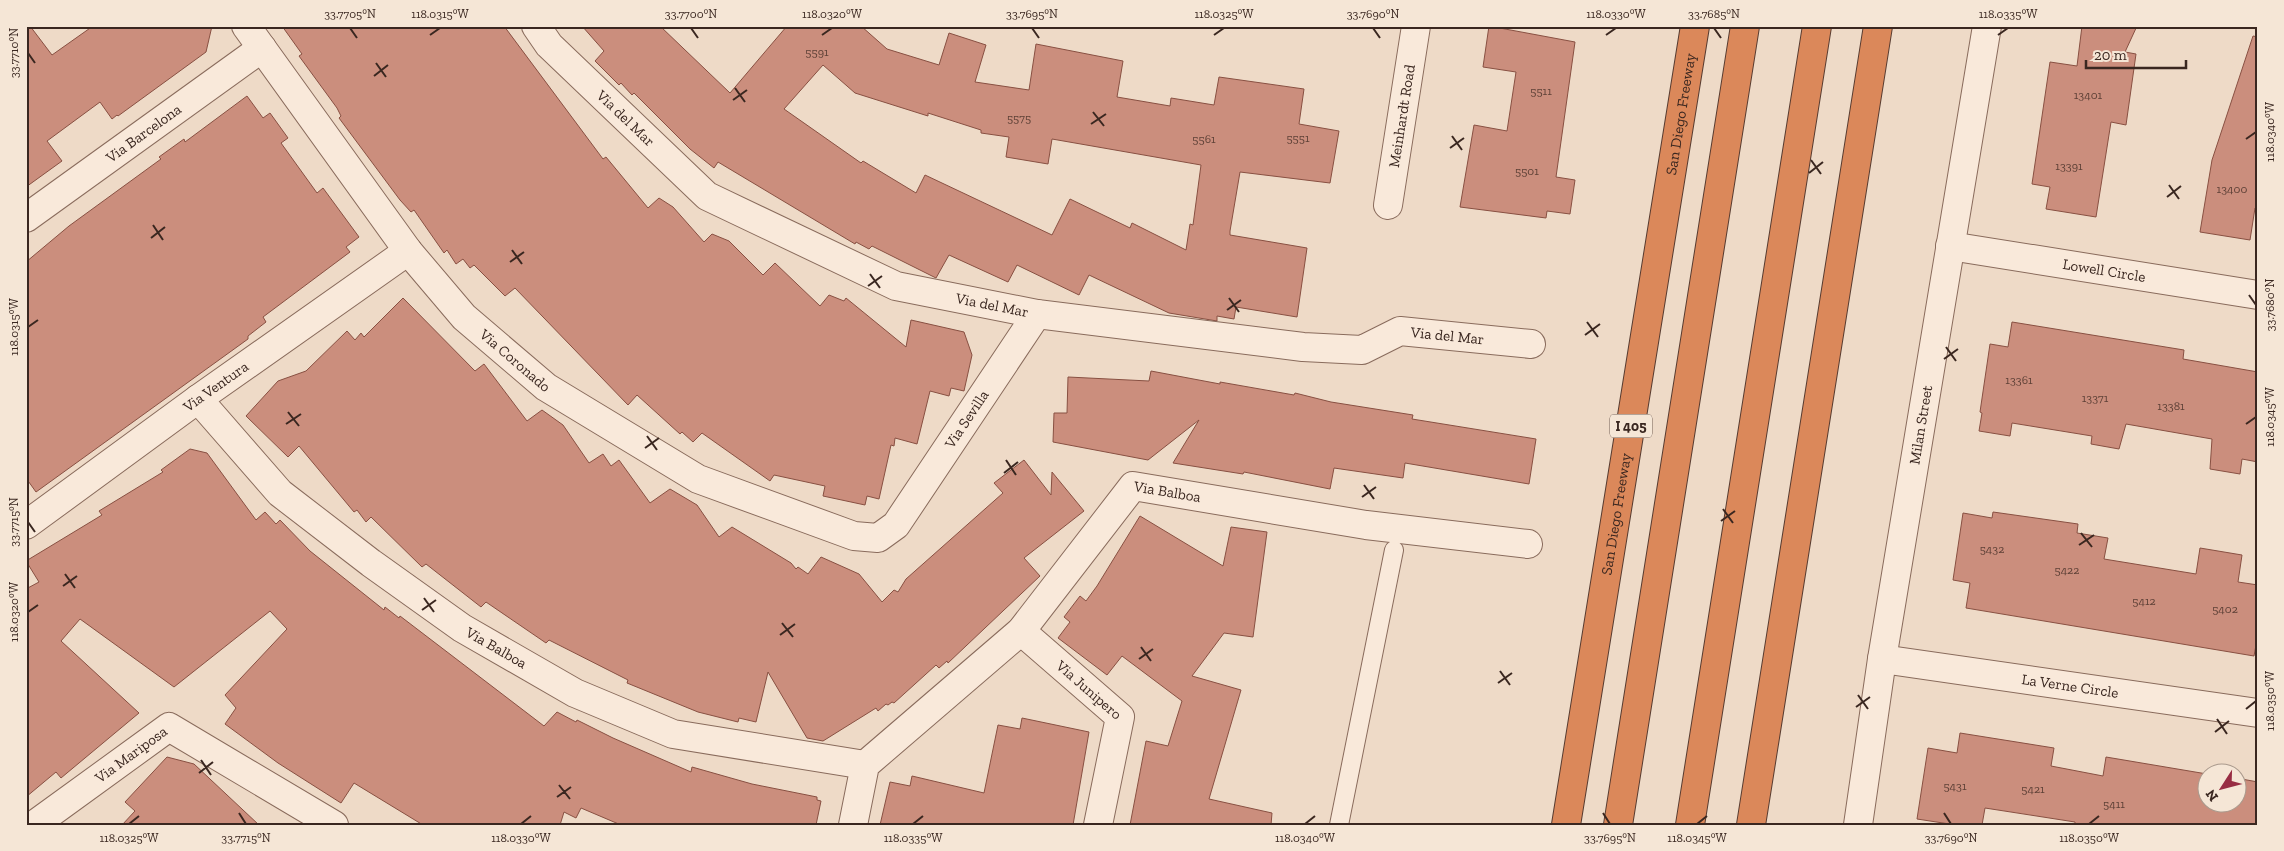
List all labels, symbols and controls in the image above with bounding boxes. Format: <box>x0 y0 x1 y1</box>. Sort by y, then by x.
text: 33.7705°N <box>324 7 376 21</box>
text: 118.0315°W <box>411 7 470 21</box>
text: 33.7700°N <box>665 7 717 21</box>
text: 118.0320°W <box>802 7 863 21</box>
text: 33.7695°N <box>1006 7 1058 21</box>
text: 118.0325°W <box>1194 7 1254 21</box>
text: 33.7690°N <box>1347 7 1399 21</box>
text: 118.0330°W <box>1586 7 1647 21</box>
text: 33.7685°N <box>1688 7 1740 21</box>
text: 118.0335°W <box>1979 7 2038 21</box>
text: 33.7710°N <box>7 28 21 78</box>
scale bar <box>2086 38 2186 70</box>
house number: 5591 <box>805 45 829 59</box>
text: 20 m <box>2094 46 2127 64</box>
street label: San Diego Freeway <box>1662 52 1700 176</box>
street label: Meinhardt Road <box>1385 62 1419 169</box>
house number: 5511 <box>1530 84 1552 98</box>
street label: Via del Mar <box>592 86 658 150</box>
house number: 13401 <box>2074 88 2103 102</box>
street label: Via Barcelona <box>102 100 185 167</box>
text: 118.0340°W <box>2263 101 2277 162</box>
house number: 5575 <box>1007 111 1031 125</box>
house number: 5551 <box>1286 131 1310 145</box>
house number: 5561 <box>1192 132 1216 146</box>
house number: 13391 <box>2055 159 2083 173</box>
house number: 5501 <box>1515 164 1539 178</box>
house number: 13400 <box>2217 182 2247 196</box>
street label: Lowell Circle <box>2061 255 2147 286</box>
text: 33.7680°N <box>2263 279 2277 331</box>
street label: Via del Mar <box>953 289 1030 321</box>
text: 118.0315°W <box>7 297 21 356</box>
street label: Via del Mar <box>1409 323 1485 348</box>
street label: Via Coronado <box>475 325 554 396</box>
street label: Via Ventura <box>179 357 252 416</box>
house number: 13361 <box>2005 373 2033 387</box>
street label: Milan Street <box>1905 383 1936 466</box>
street label: Via Sevilla <box>940 387 993 452</box>
text: 118.0345°W <box>2263 387 2277 447</box>
house number: 13371 <box>2082 391 2109 405</box>
house number: 13381 <box>2157 399 2185 413</box>
road number: I 405 <box>1610 414 1652 438</box>
street label: San Diego Freeway <box>1598 451 1635 576</box>
street label: Via Balboa <box>1132 477 1202 506</box>
text: 33.7715°N <box>7 497 21 547</box>
house number: 5432 <box>1980 542 2004 556</box>
house number: 5422 <box>2055 563 2079 577</box>
text: 118.0320°W <box>7 581 21 642</box>
house number: 5412 <box>2132 594 2156 608</box>
house number: 5402 <box>2212 602 2238 616</box>
street label: Via Balboa <box>462 623 530 672</box>
street label: Via Junipero <box>1052 656 1126 724</box>
street label: La Verne Circle <box>2020 670 2120 702</box>
text: 118.0350°W <box>2263 670 2277 731</box>
street label: Via Mariposa <box>91 722 171 787</box>
north arrow <box>2196 764 2246 814</box>
house number: 5431 <box>1943 779 1967 793</box>
house number: 5421 <box>2021 782 2045 796</box>
text: N <box>2202 786 2222 805</box>
house number: 5411 <box>2103 797 2125 811</box>
text: 118.0325°W <box>99 831 159 845</box>
text: 33.7715°N <box>221 831 271 845</box>
text: 118.0330°W <box>491 831 552 845</box>
text: 118.0335°W <box>884 831 943 845</box>
text: 118.0340°W <box>1275 831 1336 845</box>
text: 33.7695°N <box>1584 831 1636 845</box>
text: 118.0345°W <box>1667 831 1727 845</box>
text: 33.7690°N <box>1925 831 1977 845</box>
text: 118.0350°W <box>2059 831 2120 845</box>

